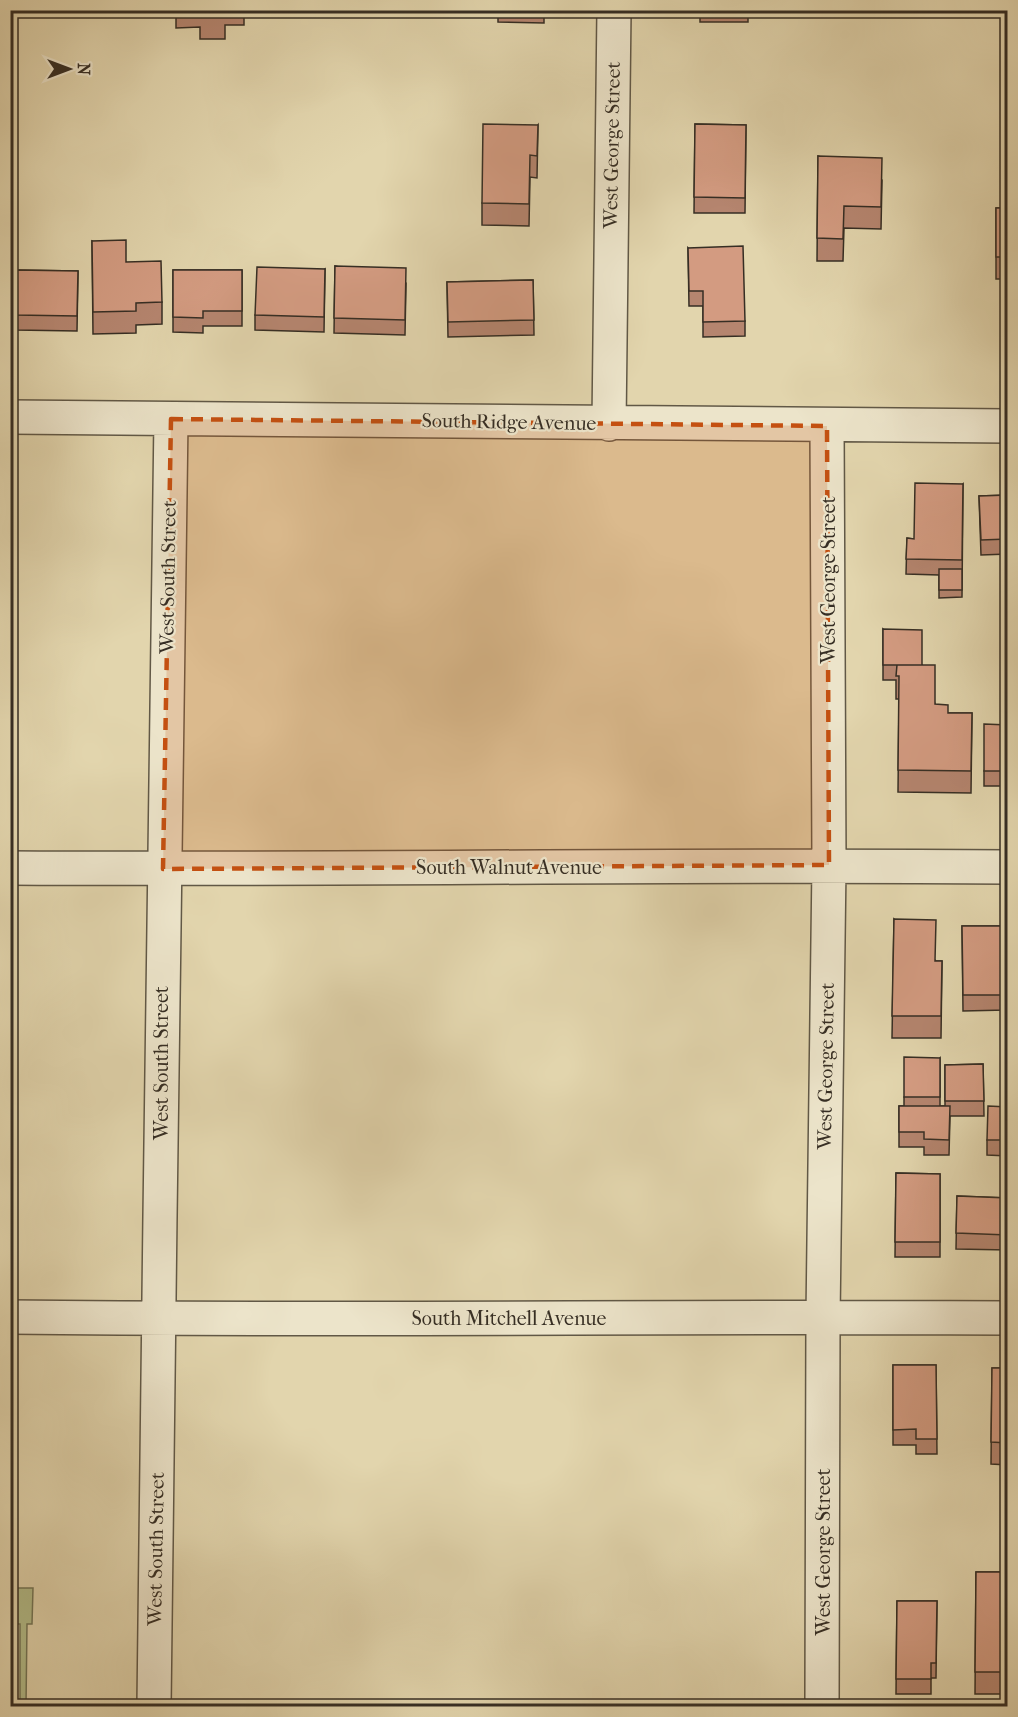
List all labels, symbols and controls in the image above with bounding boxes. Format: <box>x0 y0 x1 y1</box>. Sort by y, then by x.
north arrow <box>39 39 99 99</box>
street label: West George Street <box>599 61 625 230</box>
text: N <box>74 63 93 76</box>
street label: South Ridge Avenue <box>421 409 597 435</box>
street label: West George Street <box>817 496 840 665</box>
street label: West South Street <box>155 500 181 655</box>
street label: South Walnut Avenue <box>416 856 602 879</box>
street label: West George Street <box>813 982 839 1151</box>
street label: West South Street <box>150 986 173 1141</box>
street label: South Mitchell Avenue <box>411 1307 607 1330</box>
street label: West George Street <box>812 1468 835 1637</box>
street label: West South Street <box>143 1472 169 1627</box>

